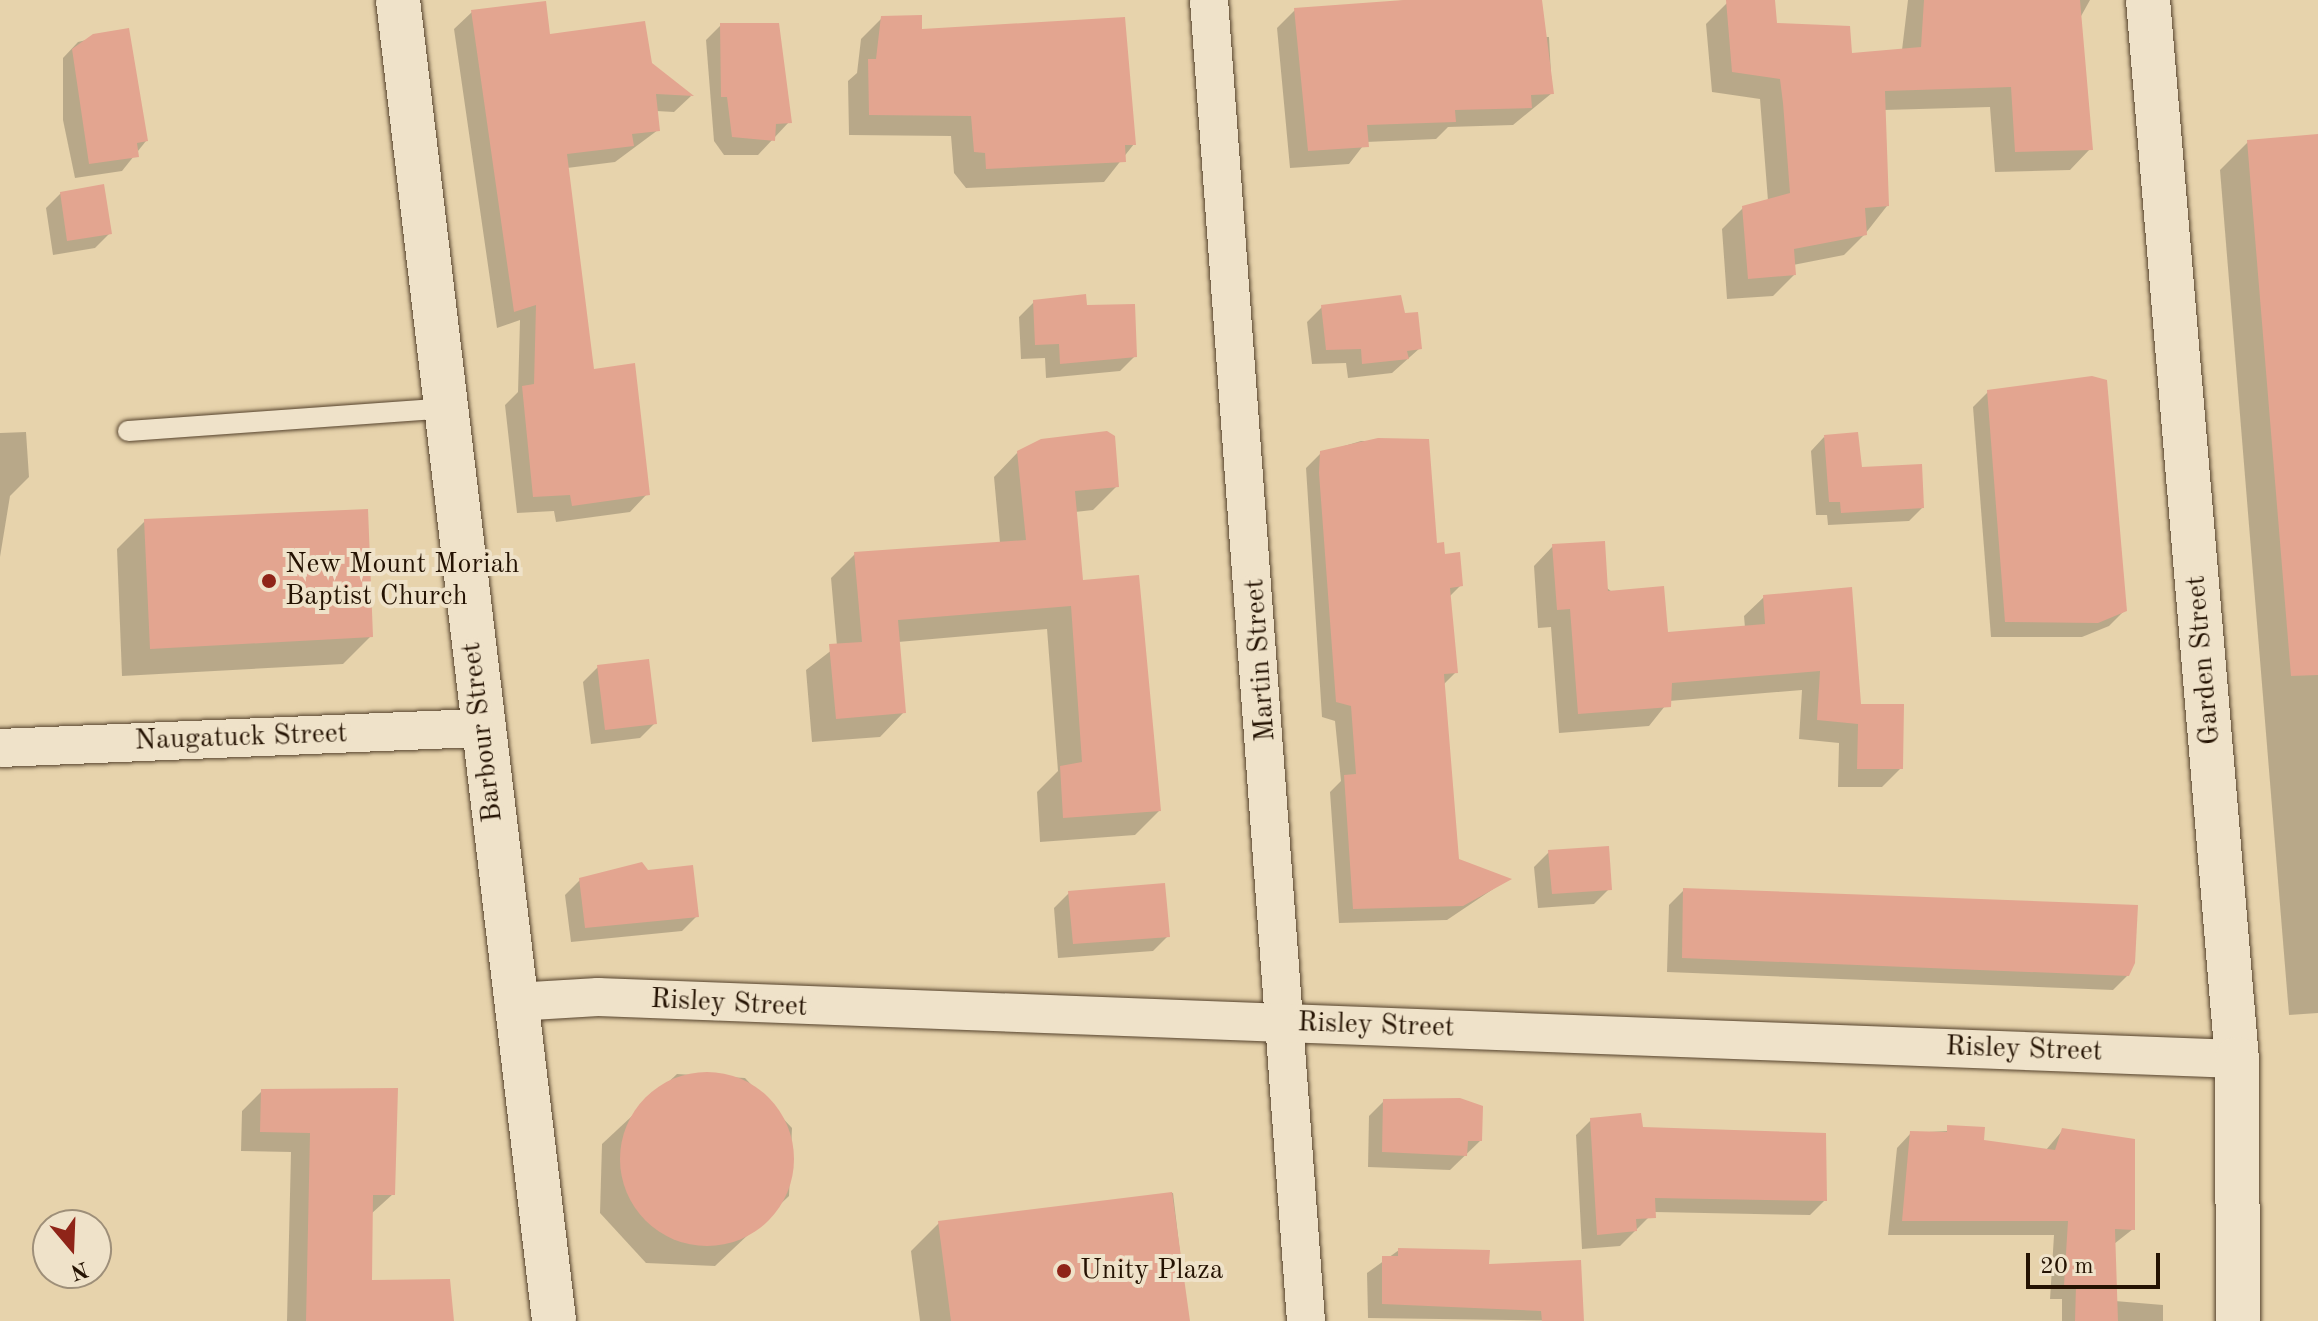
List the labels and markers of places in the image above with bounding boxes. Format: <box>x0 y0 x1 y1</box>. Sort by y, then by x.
place label: New Mount Moriah Baptist Church <box>285 548 520 614</box>
marker: New Mount Moriah Baptist Church <box>260 572 278 590</box>
place label: Unity Plaza <box>1080 1254 1224 1288</box>
marker: Unity Plaza <box>1055 1262 1073 1280</box>

